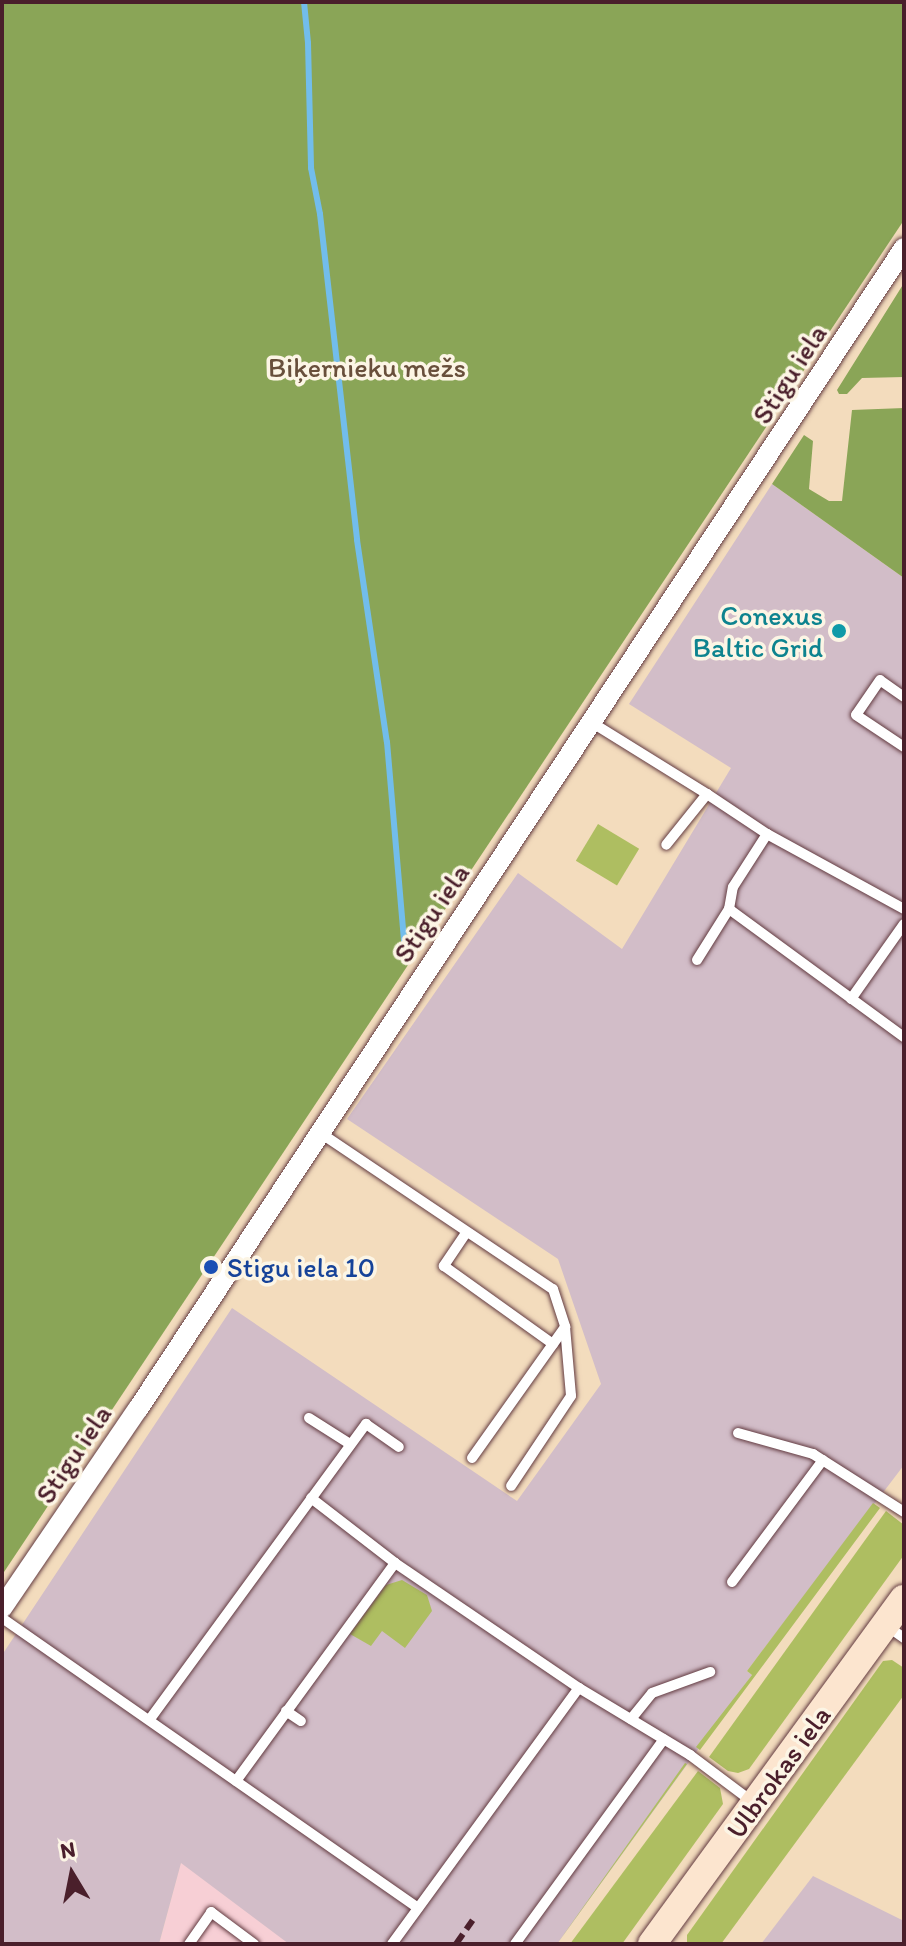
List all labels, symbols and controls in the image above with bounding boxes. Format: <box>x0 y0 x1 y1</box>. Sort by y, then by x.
street label: Stigu iela <box>744 318 834 430</box>
park label: Biķernieku mežs <box>268 350 466 384</box>
place label: Conexus Baltic Grid <box>693 598 823 664</box>
marker: Conexus Baltic Grid <box>830 622 848 640</box>
street label: Stigu iela <box>386 857 476 969</box>
place label: Stigu iela 10 <box>227 1250 376 1284</box>
marker: Stigu iela 10 <box>202 1258 220 1276</box>
street label: Stigu iela <box>28 1398 118 1510</box>
street label: Ulbrokas iela <box>718 1699 838 1845</box>
north arrow <box>32 1834 112 1914</box>
text: N <box>58 1835 77 1864</box>

